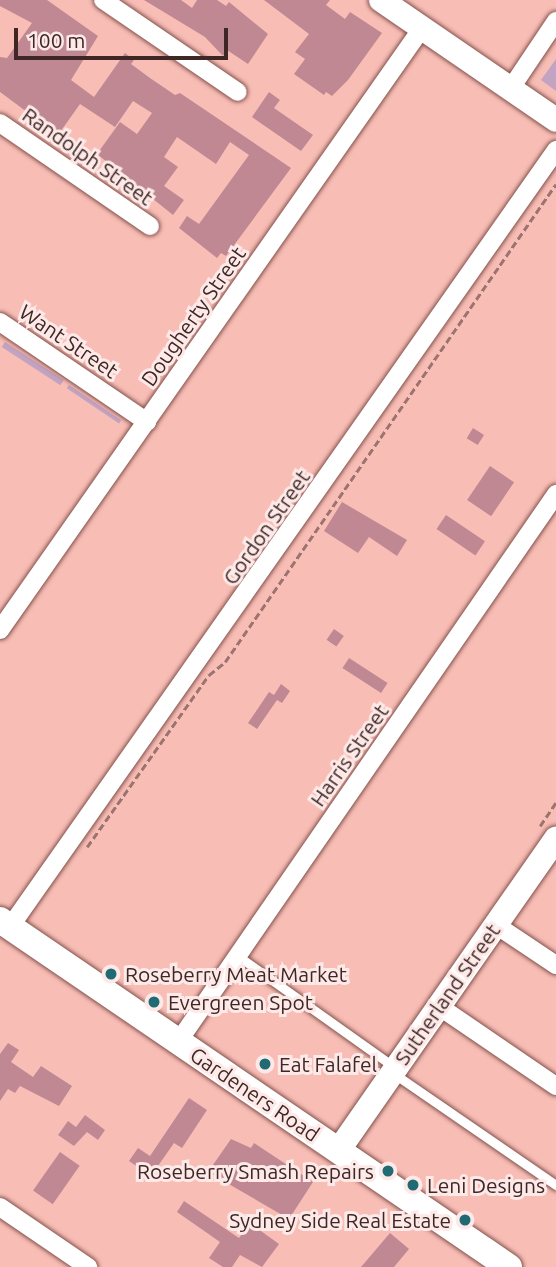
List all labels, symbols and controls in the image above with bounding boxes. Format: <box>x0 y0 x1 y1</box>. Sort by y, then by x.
scale bar <box>18 14 231 58</box>
text: 100 m <box>27 28 85 52</box>
street label: Randolph Street <box>18 102 158 210</box>
street label: Dougherty Street <box>135 241 251 391</box>
street label: Want Street <box>15 299 123 383</box>
street label: Gordon Street <box>217 465 315 589</box>
street label: Harris Street <box>305 699 393 811</box>
street label: Sutherland Street <box>389 918 505 1070</box>
place label: Roseberry Meat Market <box>125 961 347 987</box>
marker: Roseberry Meat Market <box>103 966 119 982</box>
place label: Evergreen Spot <box>168 989 313 1015</box>
marker: Evergreen Spot <box>146 994 162 1010</box>
street label: Gardeners Road <box>186 1042 324 1146</box>
place label: Eat Falafel <box>279 1051 377 1077</box>
marker: Eat Falafel <box>257 1056 273 1072</box>
place label: Roseberry Smash Repairs <box>137 1158 374 1184</box>
marker: Roseberry Smash Repairs <box>380 1163 396 1179</box>
place label: Leni Designs <box>427 1172 545 1198</box>
marker: Leni Designs <box>405 1177 421 1193</box>
place label: Sydney Side Real Estate <box>229 1207 451 1233</box>
marker: Sydney Side Real Estate <box>457 1212 473 1228</box>

